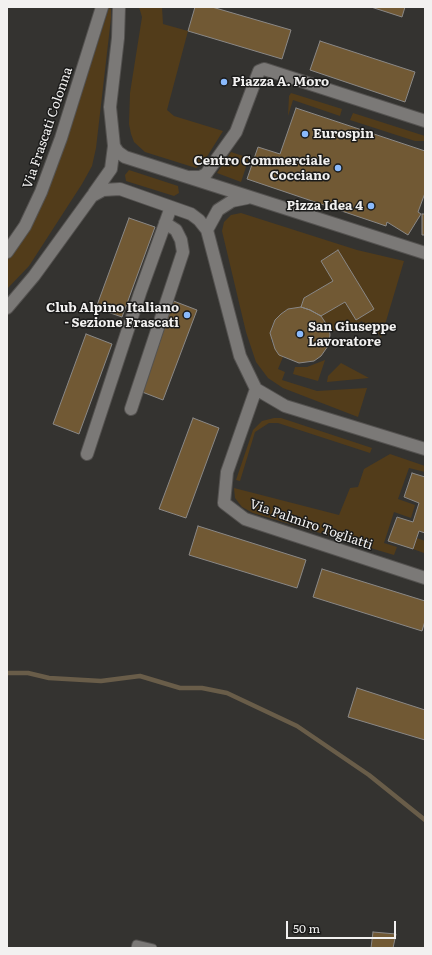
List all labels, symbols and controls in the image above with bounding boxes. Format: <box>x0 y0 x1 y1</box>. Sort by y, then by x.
street label: Via Frascati Colonna <box>20 65 76 191</box>
place label: Piazza A. Moro <box>232 74 329 90</box>
marker: Piazza A. Moro <box>219 77 229 87</box>
place label: Eurospin <box>313 126 374 142</box>
marker: Eurospin <box>300 129 310 139</box>
place label: Centro Commerciale Cocciano <box>194 153 330 184</box>
marker: Centro Commerciale Cocciano <box>333 163 343 173</box>
place label: Pizza Idea 4 <box>287 198 363 214</box>
marker: Pizza Idea 4 <box>366 201 376 211</box>
place label: Club Alpino Italiano - Sezione Frascati <box>46 300 179 331</box>
marker: Club Alpino Italiano - Sezione Frascati <box>182 310 192 320</box>
place label: San Giuseppe Lavoratore <box>308 319 396 350</box>
marker: San Giuseppe Lavoratore <box>295 329 305 339</box>
street label: Via Palmiro Togliatti <box>247 497 375 553</box>
scale bar <box>288 913 398 939</box>
text: 50 m <box>293 919 320 937</box>

